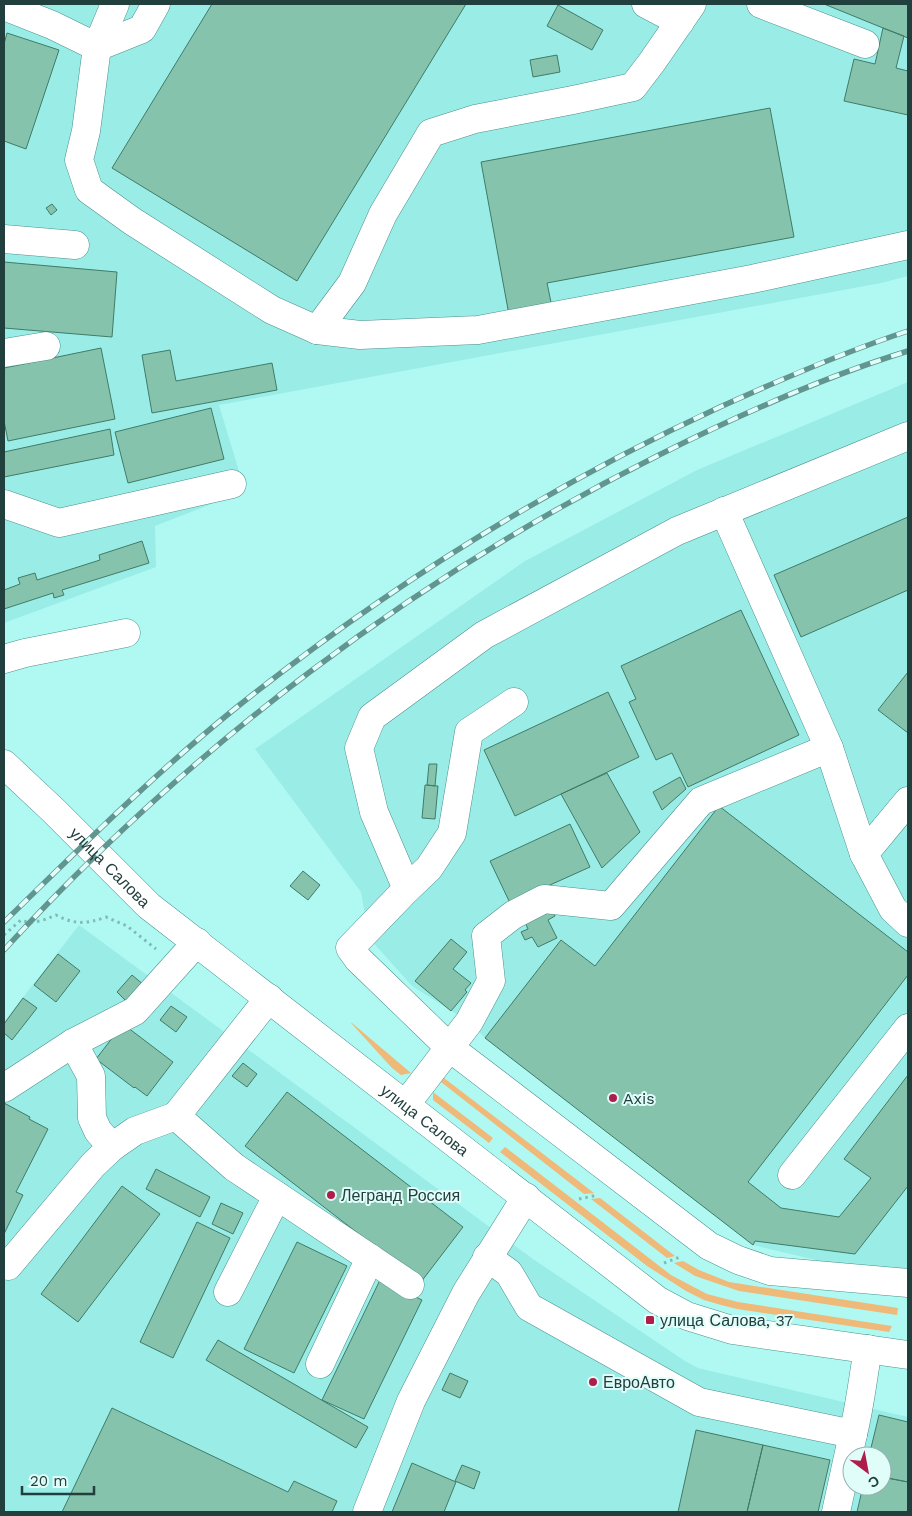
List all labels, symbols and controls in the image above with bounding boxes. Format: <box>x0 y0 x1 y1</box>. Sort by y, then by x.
street label: улица Салова <box>66 823 154 911</box>
street label: улица Салова <box>377 1080 472 1160</box>
place label: Axis <box>623 1089 655 1108</box>
marker: Axis <box>607 1092 619 1104</box>
place label: Легранд Россия <box>341 1186 460 1205</box>
marker: Легранд Россия <box>325 1189 337 1201</box>
place label: улица Салова, 37 <box>660 1311 793 1330</box>
marker: улица Салова, 37 <box>644 1314 656 1326</box>
place label: ЕвроАвто <box>603 1373 675 1392</box>
marker: ЕвроАвто <box>587 1376 599 1388</box>
north arrow <box>842 1446 892 1496</box>
scale bar <box>22 1464 95 1496</box>
text: 20 m <box>30 1472 68 1490</box>
text: С <box>865 1473 882 1491</box>

